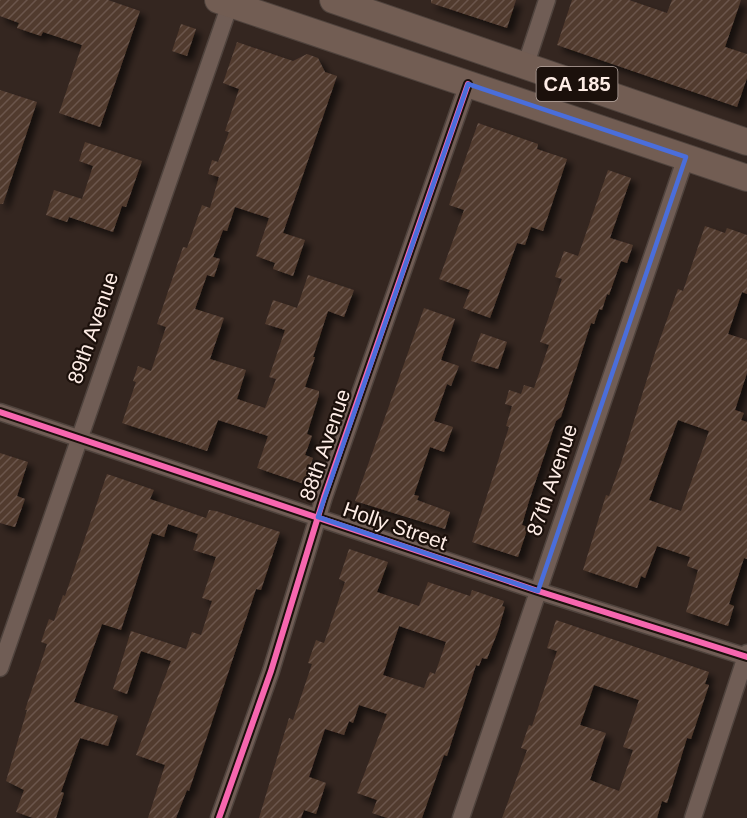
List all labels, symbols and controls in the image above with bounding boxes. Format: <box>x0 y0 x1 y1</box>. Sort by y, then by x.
road number: CA 185 <box>536 67 618 101</box>
street label: 89th Avenue <box>63 269 122 387</box>
street label: 88th Avenue <box>295 386 354 504</box>
street label: 87th Avenue <box>522 421 581 539</box>
street label: Holly Street <box>340 497 450 554</box>

